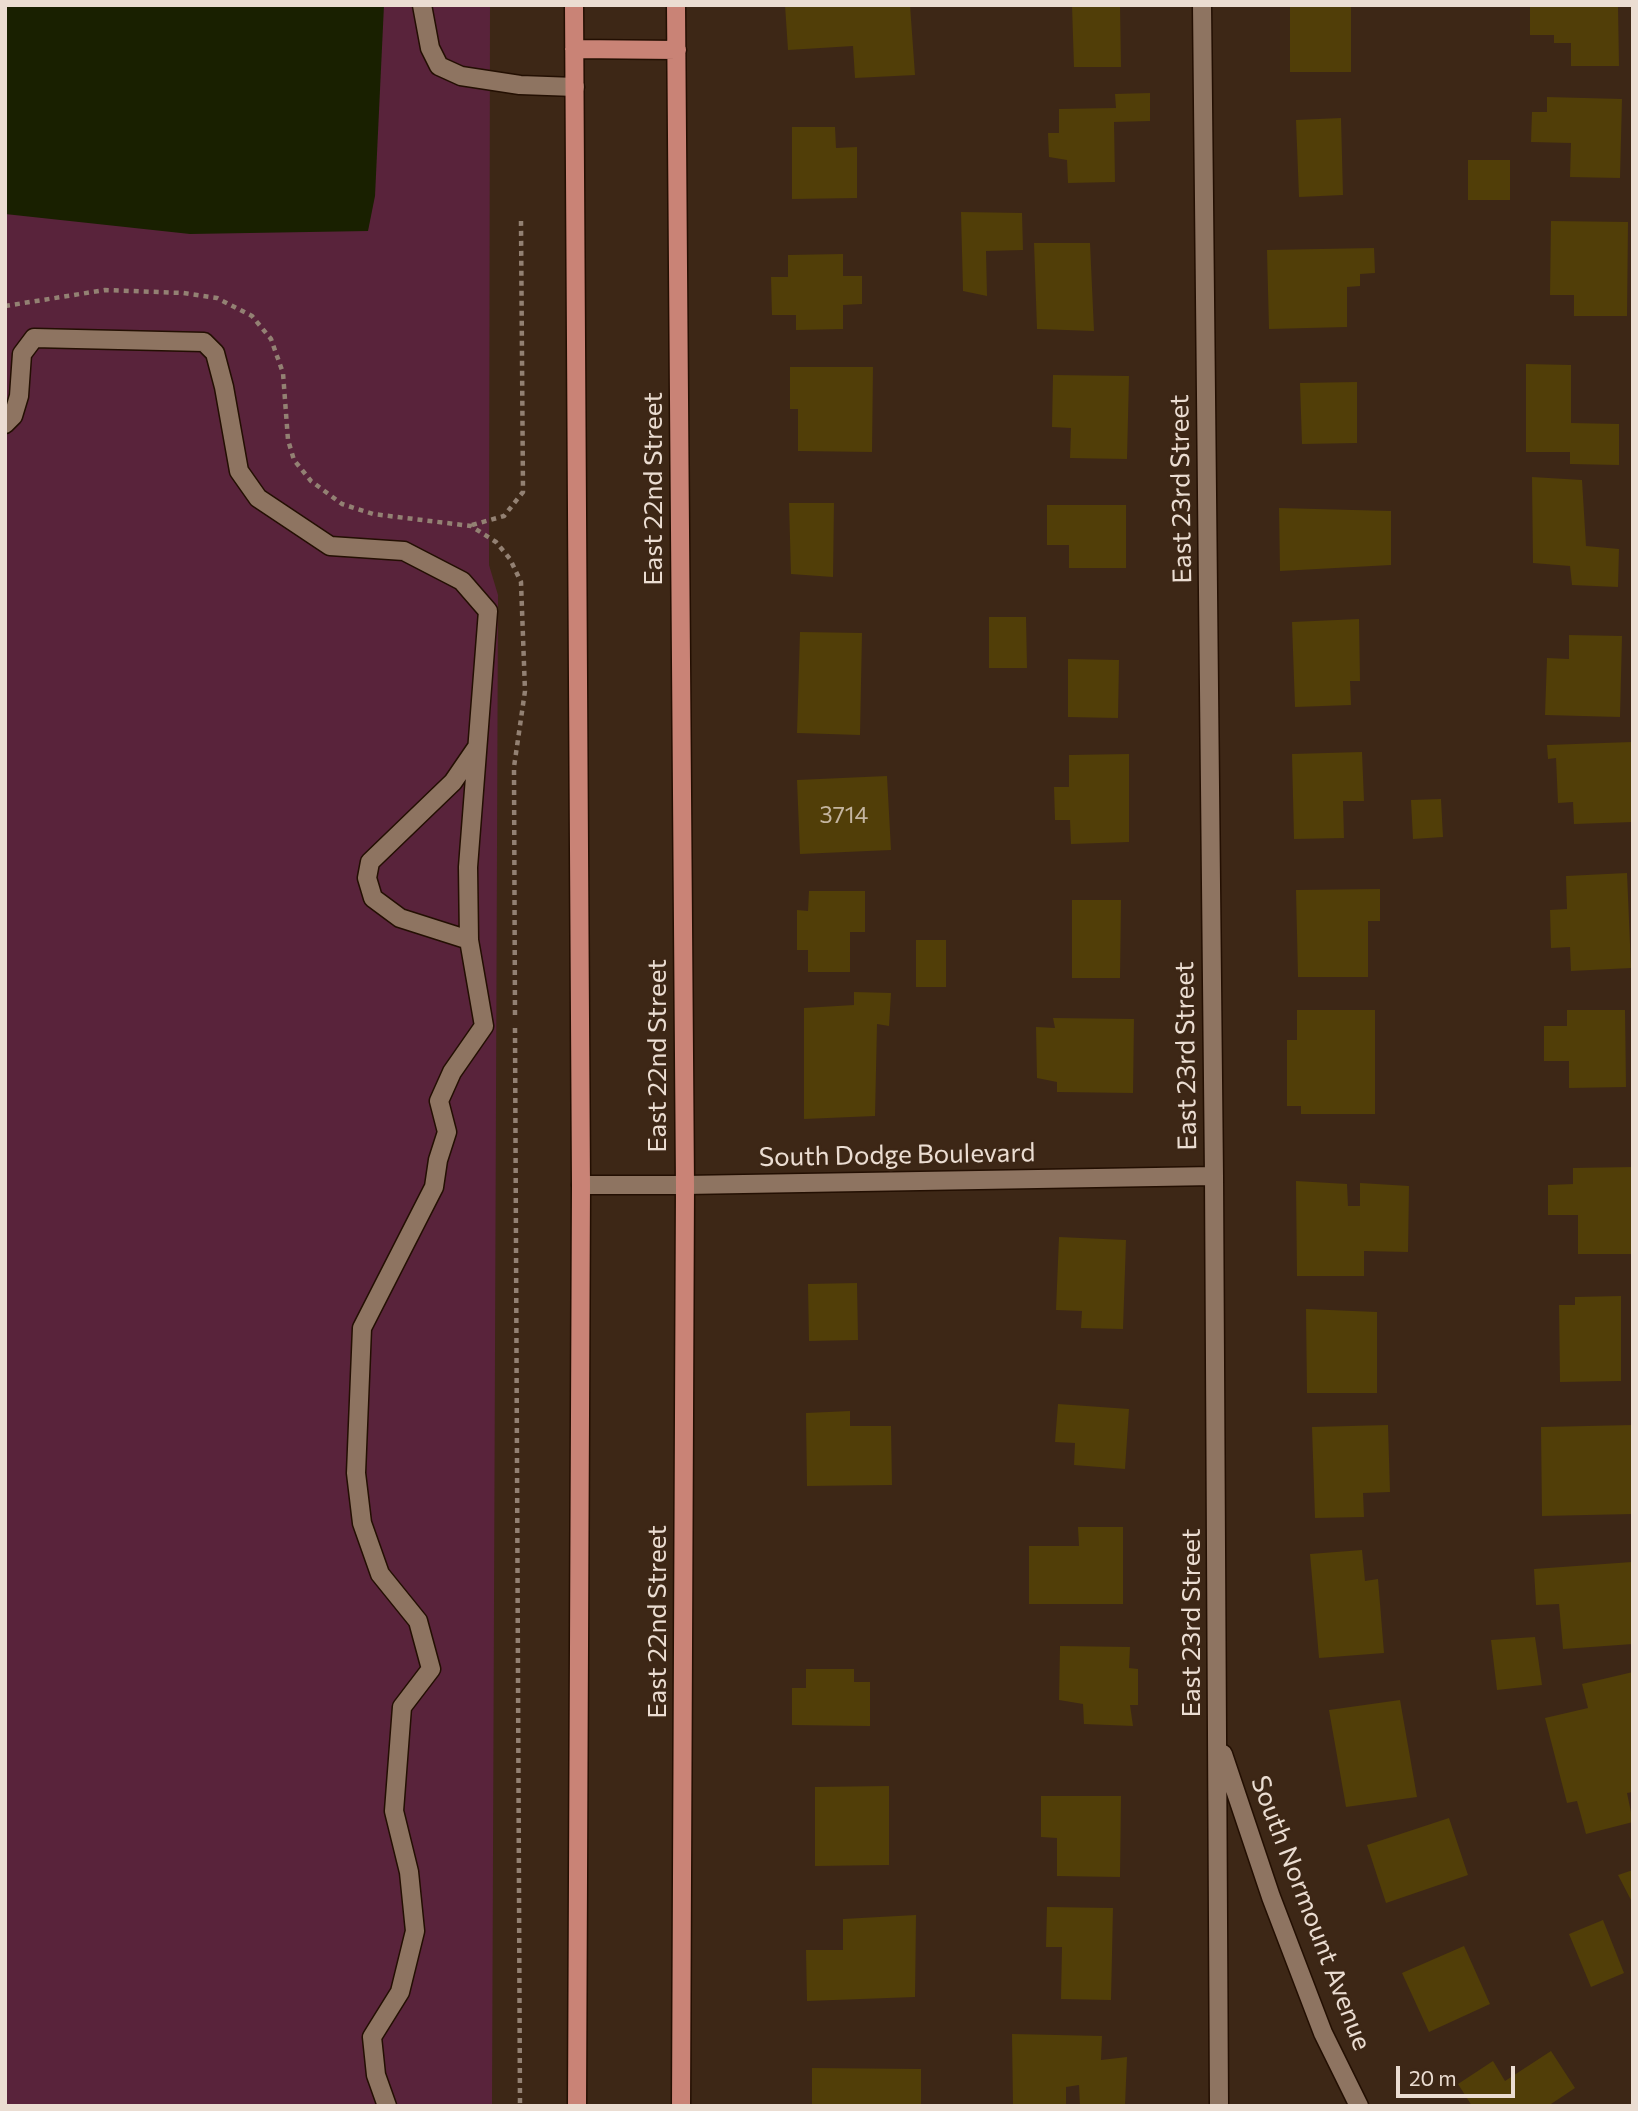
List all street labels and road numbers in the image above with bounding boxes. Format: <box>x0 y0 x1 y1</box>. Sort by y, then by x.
street label: East 22nd Street <box>637 392 669 586</box>
street label: East 23rd Street <box>1164 394 1198 584</box>
street label: East 22nd Street <box>641 959 673 1153</box>
street label: East 23rd Street <box>1169 961 1203 1151</box>
street label: South Dodge Boulevard <box>758 1137 1036 1173</box>
street label: East 22nd Street <box>641 1525 673 1719</box>
street label: East 23rd Street <box>1175 1528 1207 1718</box>
street label: South Normount Avenue <box>1244 1771 1378 2055</box>

